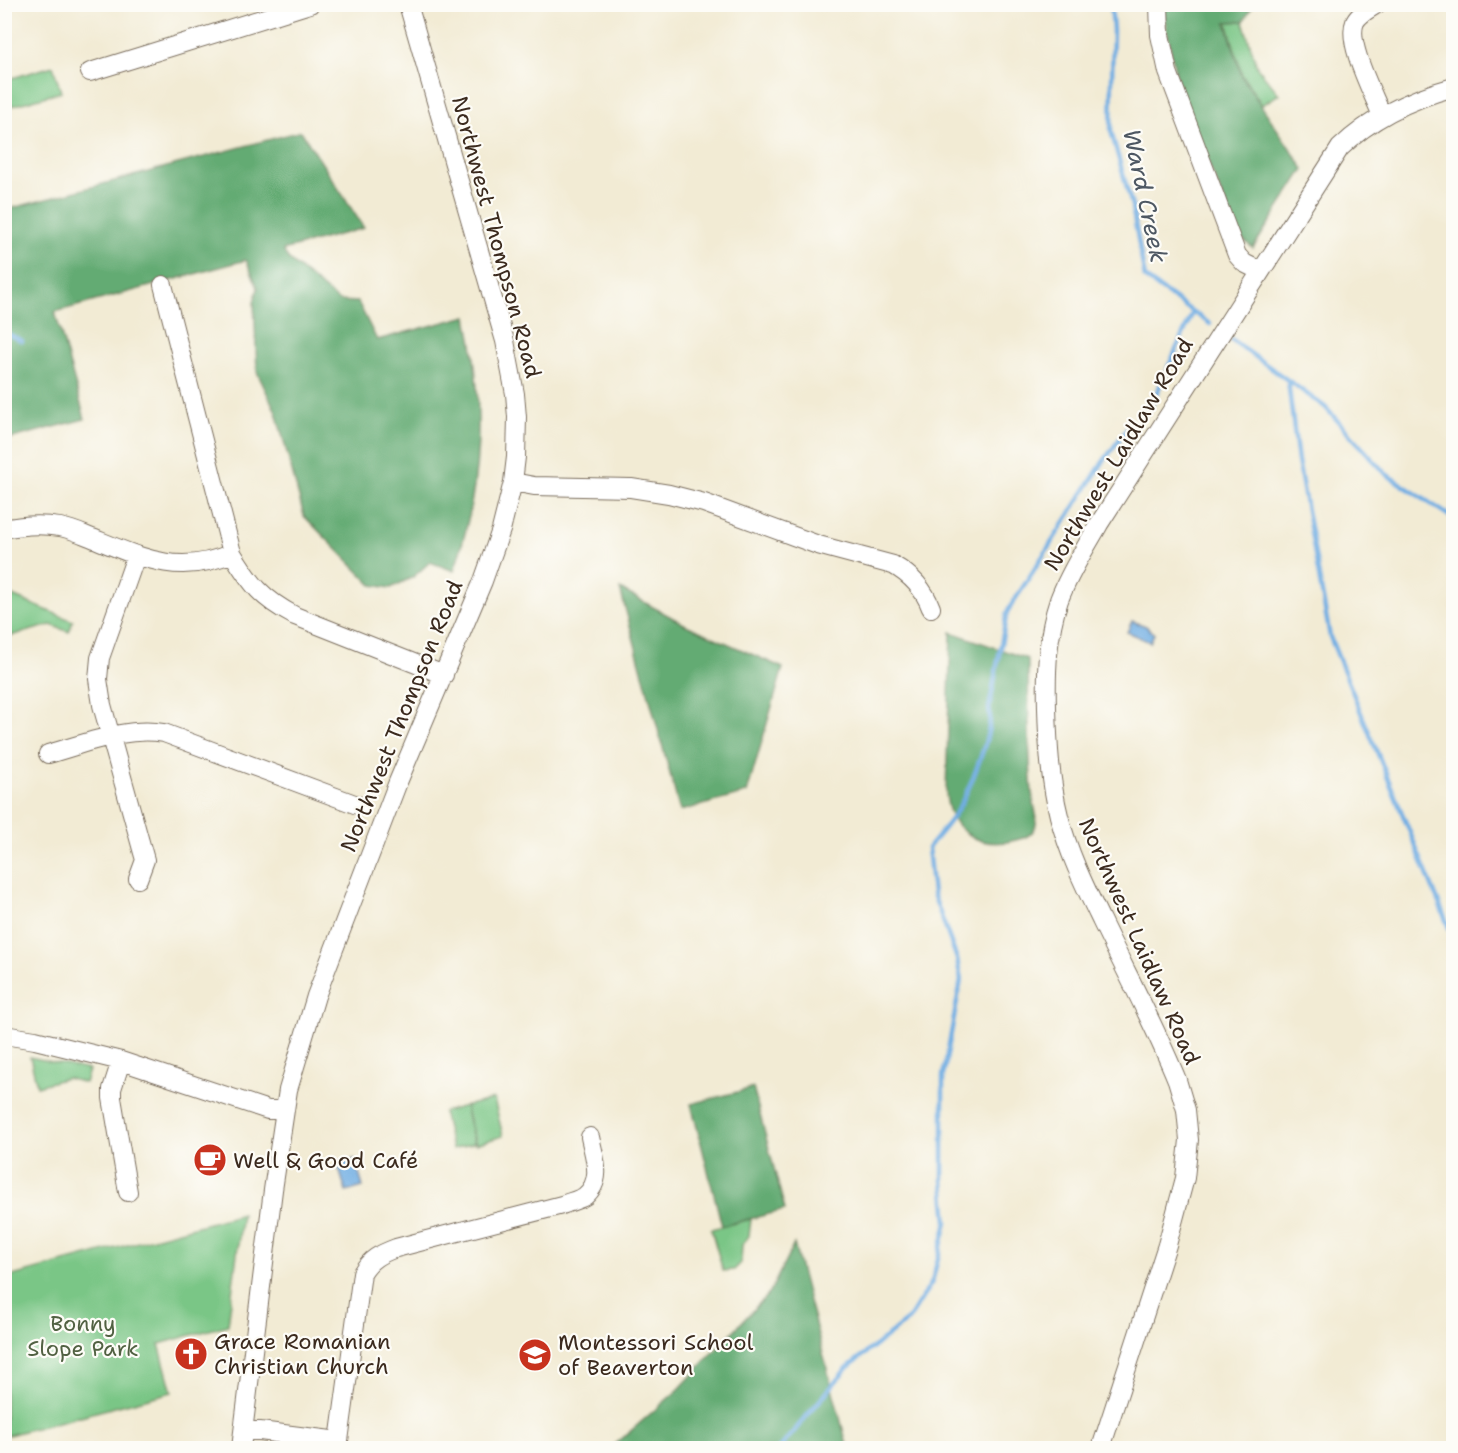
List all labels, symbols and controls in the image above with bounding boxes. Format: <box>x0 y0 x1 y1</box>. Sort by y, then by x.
street label: Northwest Thompson Road <box>445 93 548 381</box>
water label: Ward Creek <box>1115 126 1175 266</box>
street label: Northwest Laidlaw Road <box>1037 332 1200 576</box>
street label: Northwest Thompson Road <box>334 576 469 856</box>
street label: Northwest Laidlaw Road <box>1072 813 1207 1069</box>
cafe icon: Well & Good Café <box>192 1142 228 1178</box>
place label: Well & Good Café <box>233 1146 419 1175</box>
park label: Bonny Slope Park <box>27 1309 139 1363</box>
place label: Grace Romanian Christian Church <box>214 1327 391 1381</box>
place label: Montessori School of Beaverton <box>558 1328 754 1382</box>
church icon: Grace Romanian Christian Church <box>173 1336 209 1372</box>
school or university icon: Montessori School of Beaverton <box>517 1337 553 1373</box>

